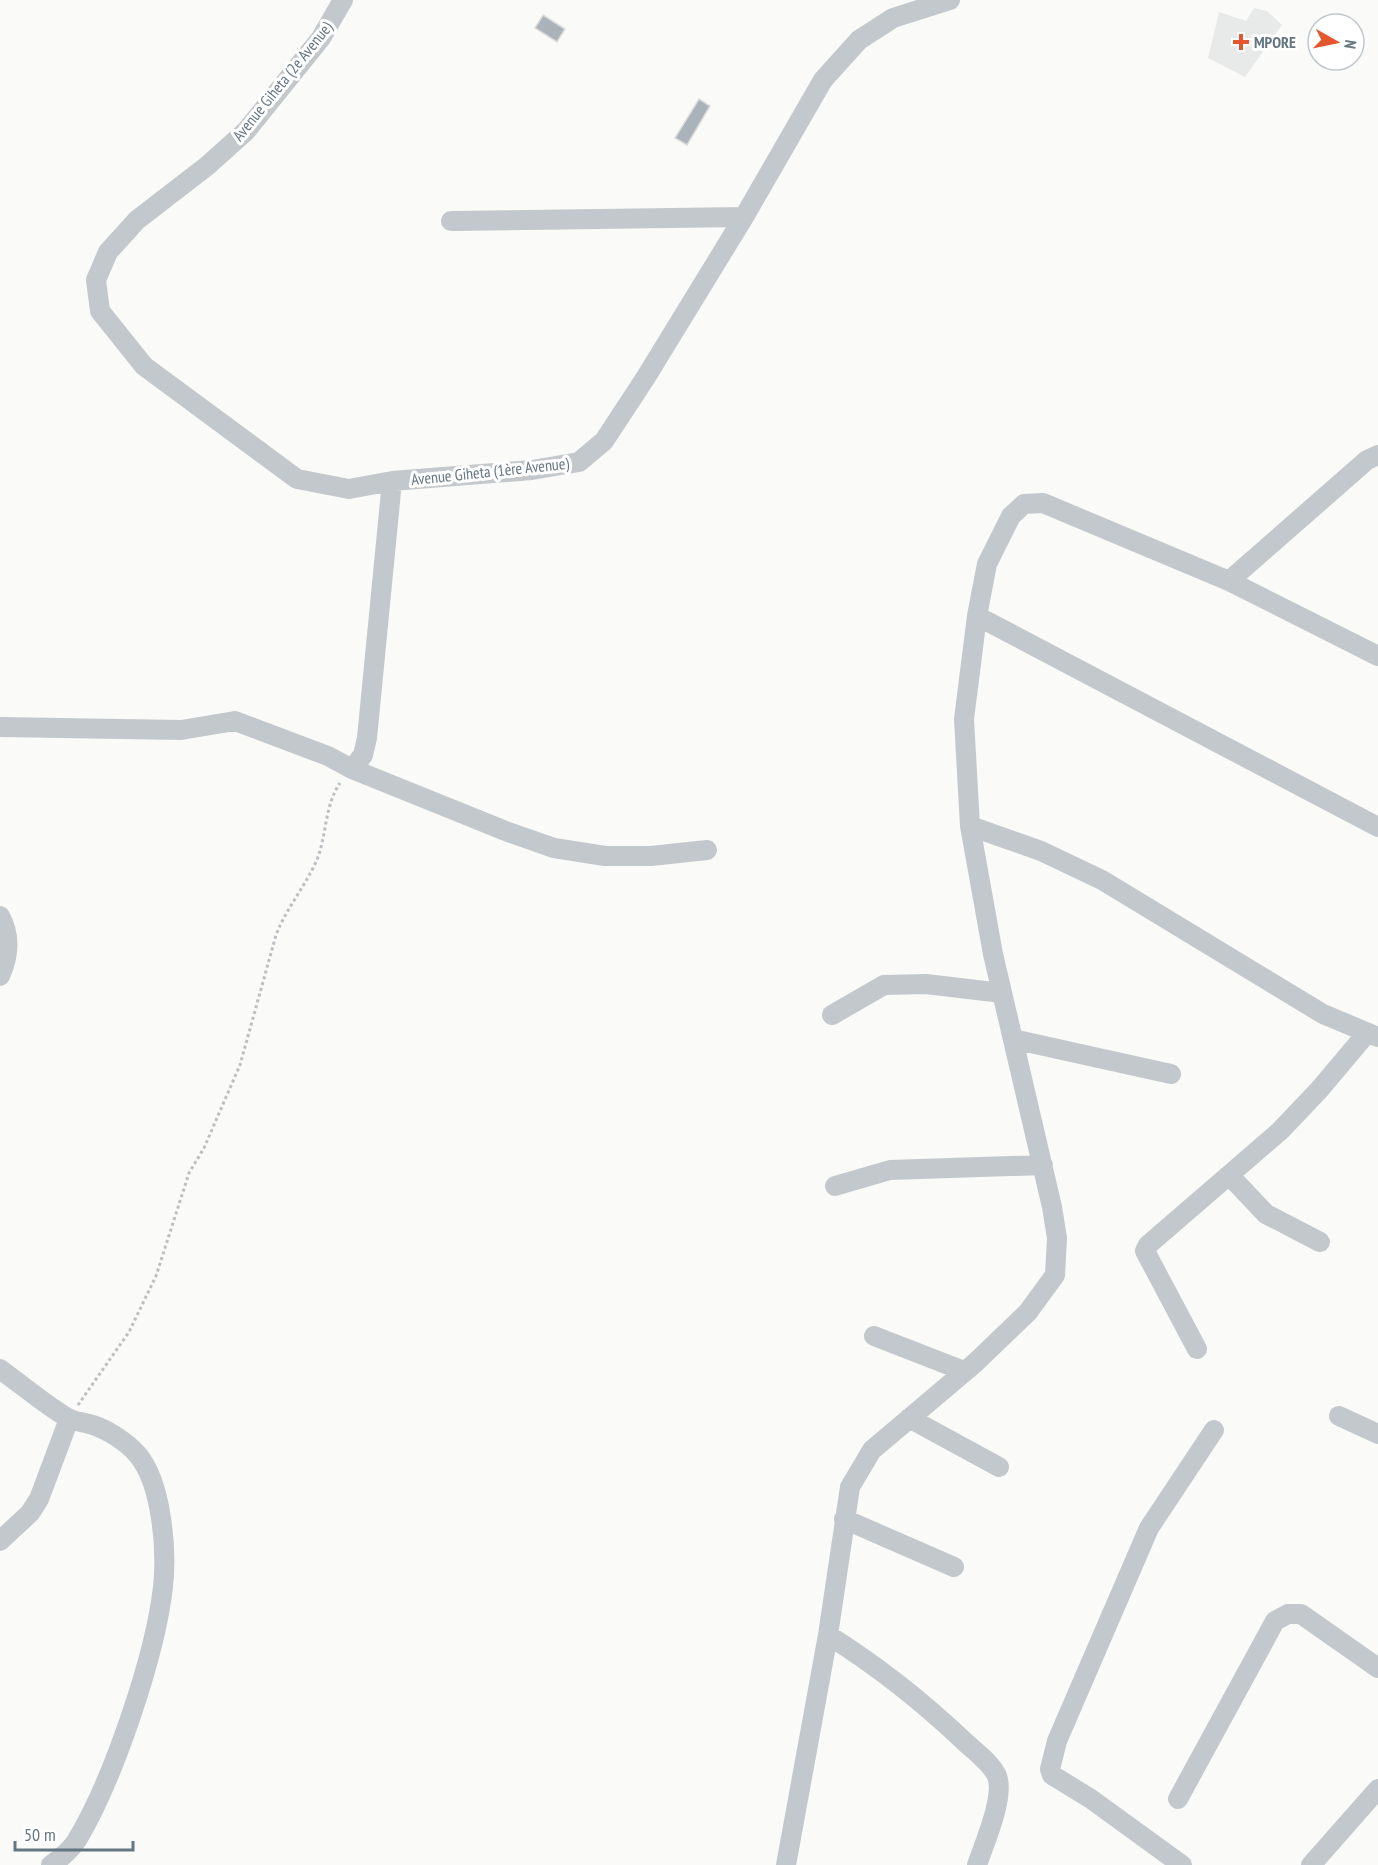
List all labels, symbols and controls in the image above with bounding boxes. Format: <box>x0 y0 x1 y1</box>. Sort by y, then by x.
north arrow <box>1306 12 1366 72</box>
street label: Avenue Giheta (2e Avenue) <box>228 17 336 145</box>
place label: MPORE <box>1254 32 1296 52</box>
marker: MPORE <box>1232 33 1250 51</box>
text: N <box>1340 39 1361 50</box>
street label: Avenue Giheta (1ère Avenue) <box>410 453 570 489</box>
scale bar <box>15 1814 134 1852</box>
text: 50 m <box>24 1823 56 1846</box>

